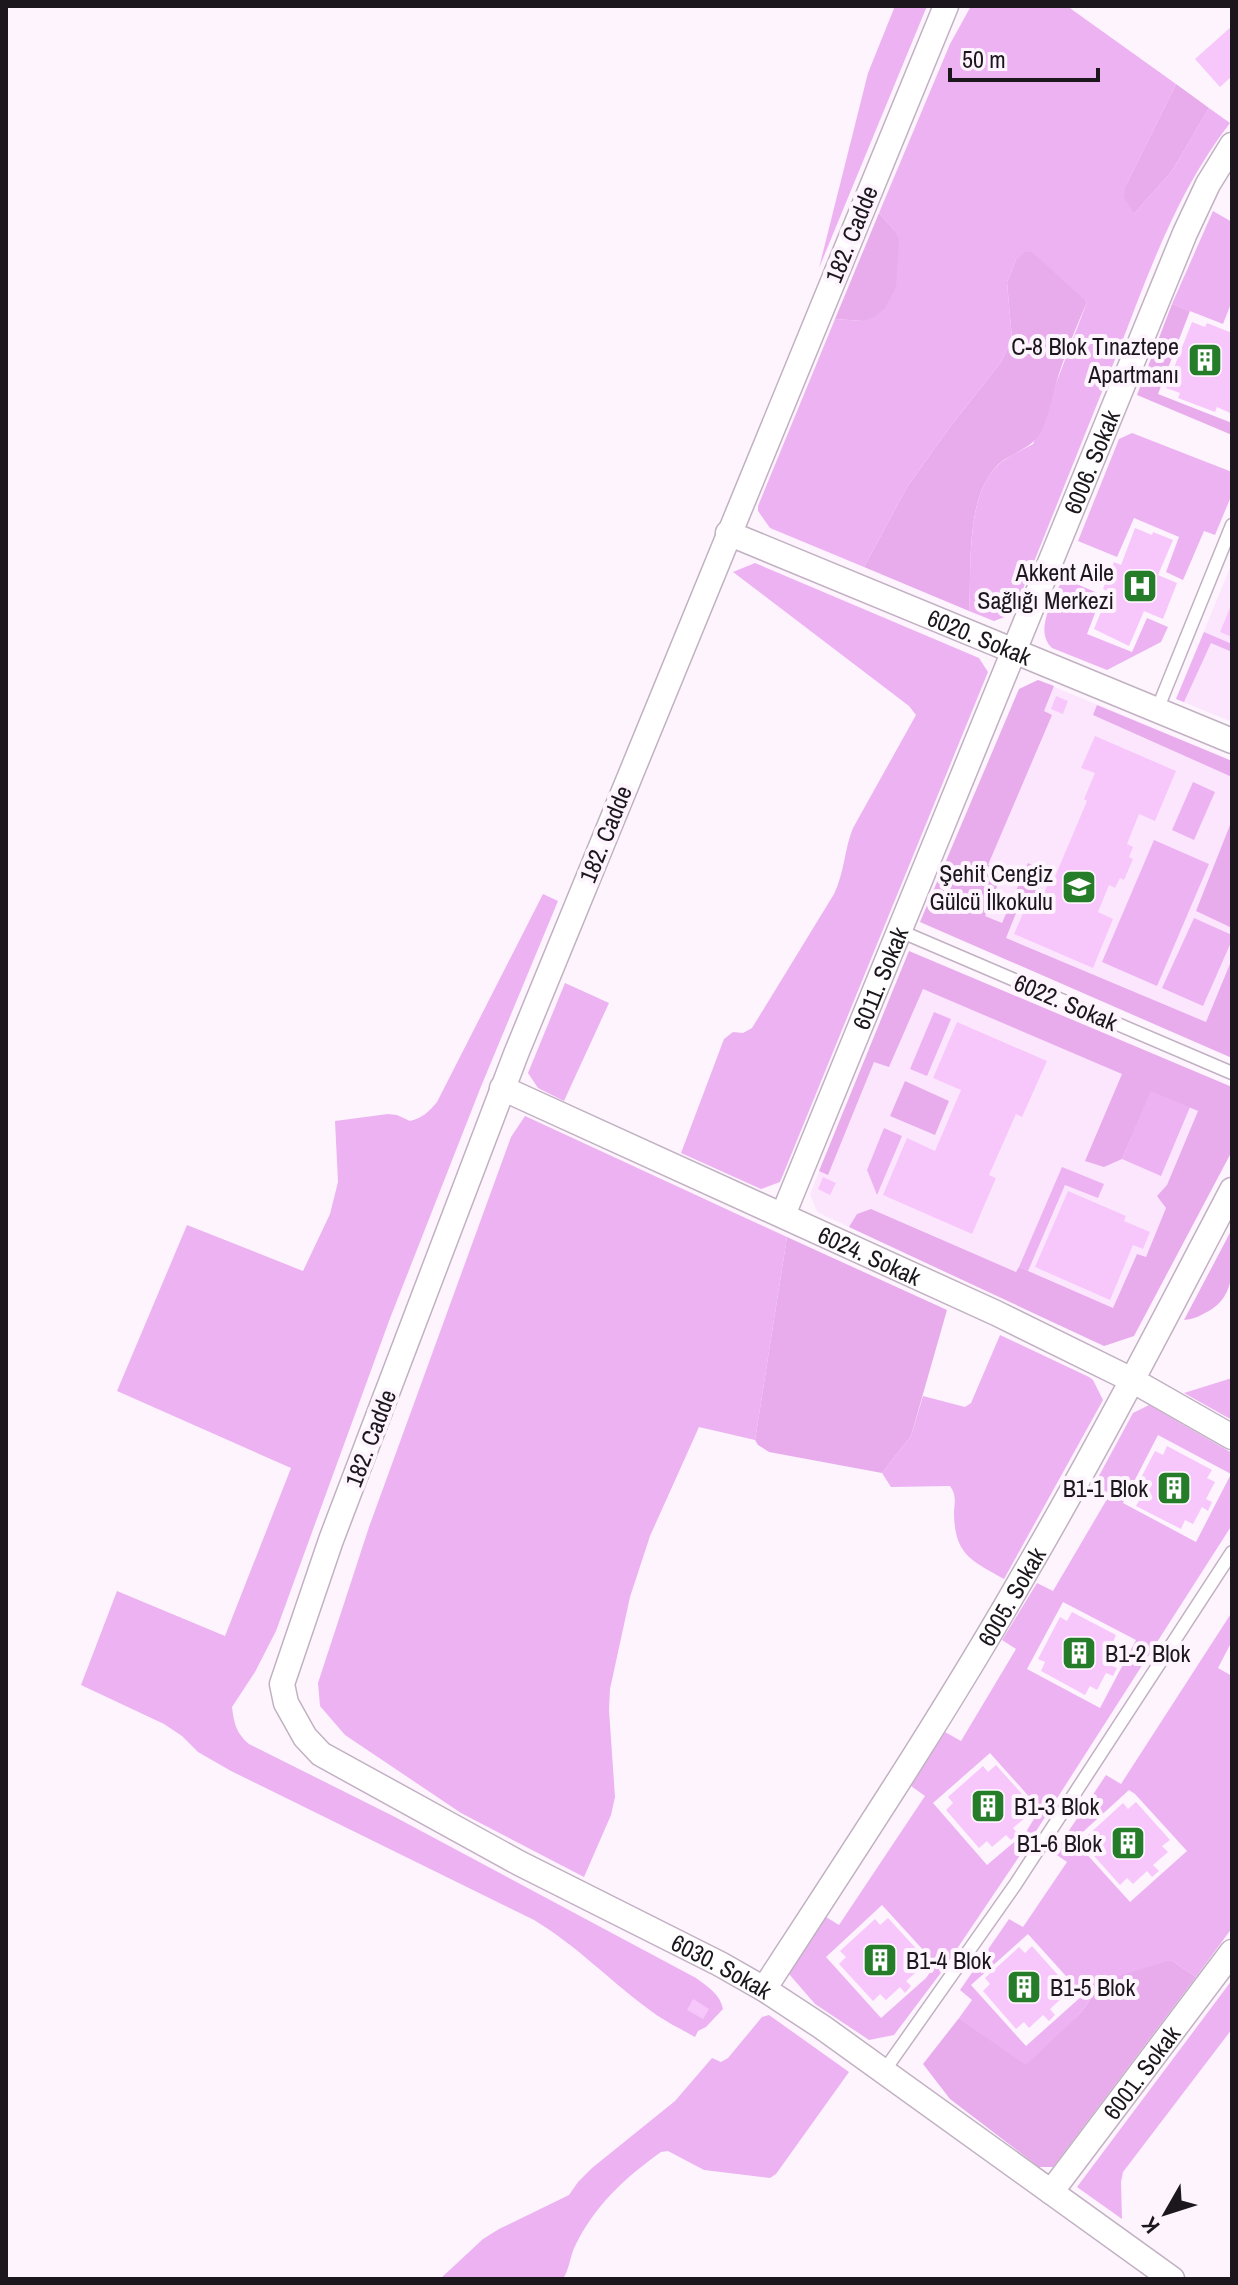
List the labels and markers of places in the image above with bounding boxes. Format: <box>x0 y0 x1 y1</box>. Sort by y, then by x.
place label: C-8 Blok Tınaztepe Apartmanı <box>1011 330 1179 390</box>
building icon: C-8 Blok Tınaztepe Apartmanı <box>1186 341 1224 379</box>
place label: Akkent Aile Sağlığı Merkezi <box>977 556 1114 616</box>
hospital icon: Akkent Aile Sağlığı Merkezi <box>1121 567 1159 605</box>
place label: Şehit Cengiz Gülcü İlkokulu <box>929 857 1053 917</box>
school or university icon: Şehit Cengiz Gülcü İlkokulu <box>1060 868 1098 906</box>
building icon: B1-1 Blok <box>1155 1469 1193 1507</box>
place label: B1-1 Blok <box>1063 1472 1148 1504</box>
building icon: B1-2 Blok <box>1060 1634 1098 1672</box>
place label: B1-2 Blok <box>1105 1637 1190 1669</box>
building icon: B1-3 Blok <box>969 1787 1007 1825</box>
place label: B1-3 Blok <box>1014 1790 1099 1822</box>
building icon: B1-6 Blok <box>1109 1824 1147 1862</box>
place label: B1-6 Blok <box>1017 1827 1102 1859</box>
building icon: B1-4 Blok <box>861 1941 899 1979</box>
place label: B1-4 Blok <box>906 1944 991 1976</box>
building icon: B1-5 Blok <box>1005 1968 1043 2006</box>
place label: B1-5 Blok <box>1050 1971 1135 2003</box>

